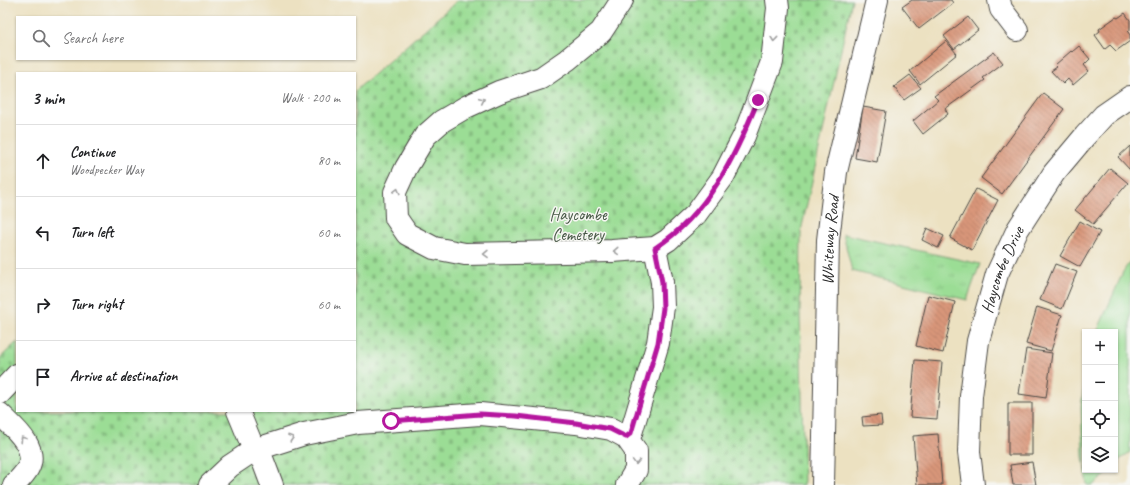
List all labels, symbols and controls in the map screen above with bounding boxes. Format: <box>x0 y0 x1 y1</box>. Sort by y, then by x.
search box <box>16 16 356 60</box>
icon: search <box>30 27 52 49</box>
text: Search here <box>62 29 123 48</box>
one-way arrow <box>770 36 779 42</box>
text: 3 min <box>32 88 65 109</box>
text: Walk · 200 m <box>281 90 340 106</box>
route end <box>749 91 767 109</box>
one-way arrow <box>477 97 485 105</box>
text: Continue <box>70 143 115 162</box>
icon: ahead <box>32 150 54 172</box>
text: 80 m <box>318 153 340 169</box>
text: Woodpecker Way <box>70 162 144 178</box>
one-way arrow <box>392 188 401 195</box>
street label: Whiteway Road <box>817 191 844 285</box>
park label: Haycombe Cemetery <box>550 204 608 245</box>
icon: left <box>32 222 54 244</box>
street label: Haycombe Drive <box>976 222 1029 315</box>
text: Turn left <box>70 223 113 242</box>
text: 60 m <box>318 225 340 241</box>
one-way arrow <box>613 247 619 255</box>
one-way arrow <box>483 250 489 258</box>
icon: right <box>32 294 54 316</box>
text: Turn right <box>70 295 123 314</box>
text: 60 m <box>318 297 340 313</box>
map controls <box>1082 329 1118 473</box>
button: + <box>1082 329 1118 365</box>
button: − <box>1082 365 1118 401</box>
icon: arrive <box>32 366 54 388</box>
text: Arrive at destination <box>70 367 177 386</box>
button: locate <box>1082 401 1118 437</box>
route start <box>382 412 400 430</box>
one-way arrow <box>287 434 294 443</box>
one-way arrow <box>21 437 28 444</box>
button: layers <box>1082 437 1118 473</box>
one-way arrow <box>632 459 640 465</box>

